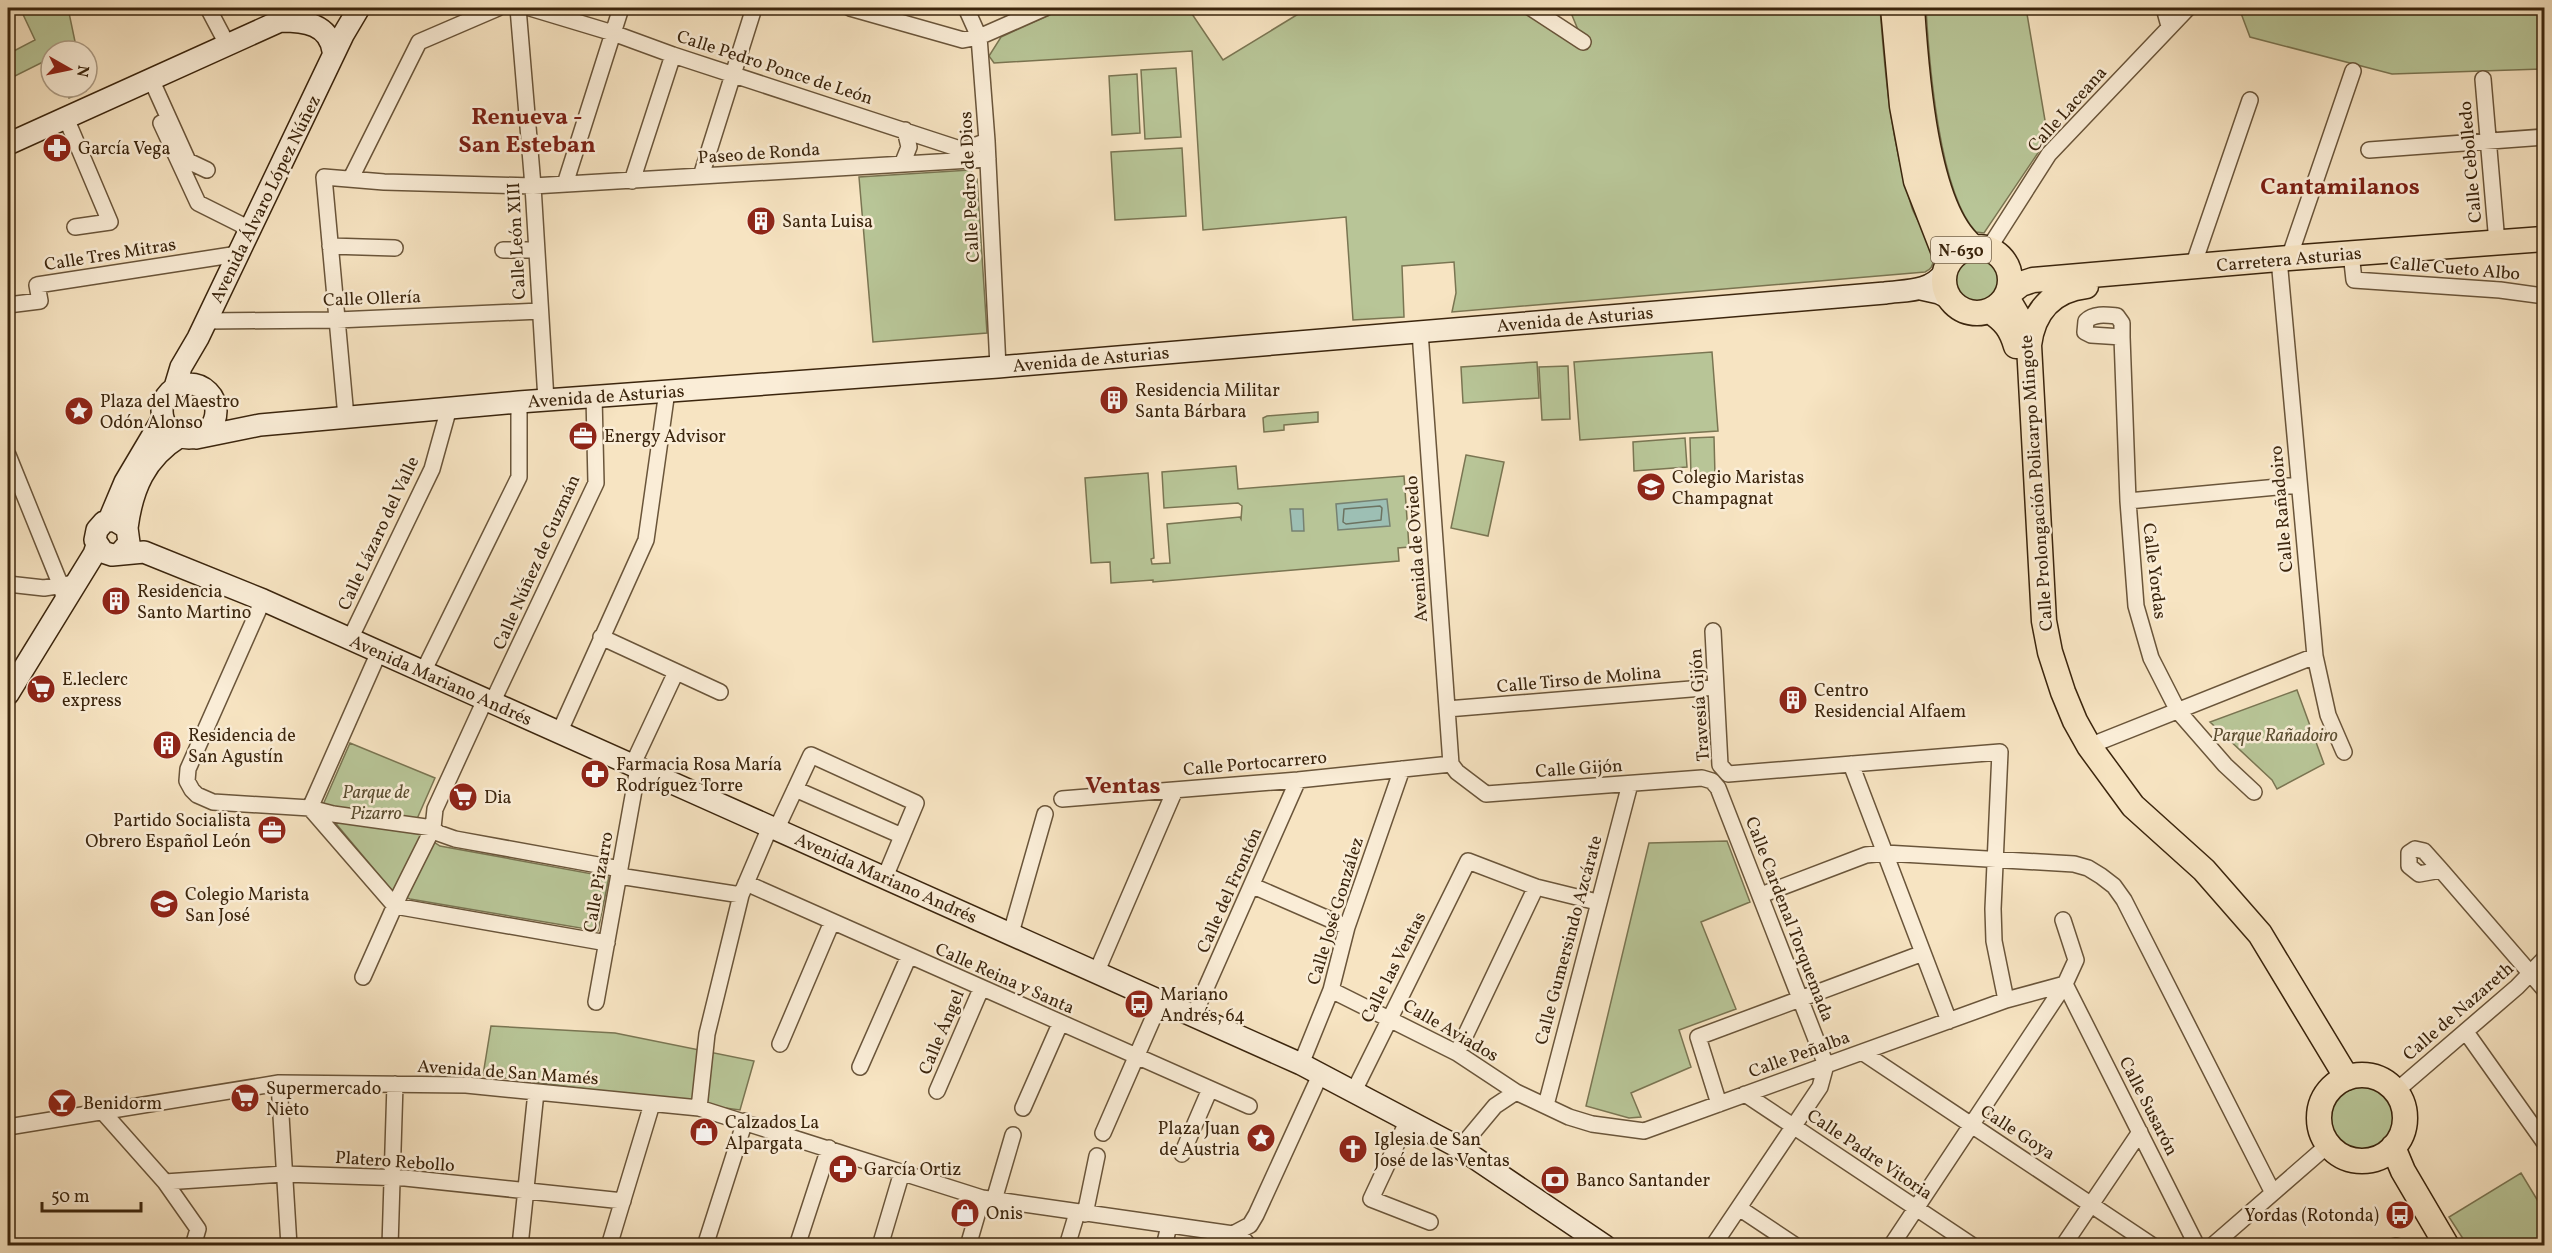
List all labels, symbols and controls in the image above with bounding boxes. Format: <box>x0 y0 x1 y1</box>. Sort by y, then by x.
street label: Calle Pedro Ponce de León <box>673 25 876 112</box>
north arrow <box>39 39 99 99</box>
street label: Calle Laceana <box>2023 62 2114 158</box>
text: N <box>70 64 94 79</box>
street label: Avenida Álvaro López Núñez <box>205 91 328 308</box>
street label: Calle Cebolledo <box>2454 100 2489 224</box>
district label: Renueva - San Esteban <box>458 101 596 163</box>
street label: Calle Pedro de Dios <box>954 111 987 263</box>
pharmacy icon: García Vega <box>41 132 73 164</box>
place label: García Vega <box>78 137 171 162</box>
street label: Paseo de Ronda <box>697 138 821 171</box>
district label: Cantamilanos <box>2260 171 2420 205</box>
street label: Calle León XIII <box>502 182 533 300</box>
building icon: Santa Luisa <box>745 205 777 237</box>
place label: Santa Luisa <box>782 210 873 235</box>
street label: Calle Tres Mitras <box>43 233 178 278</box>
road number: N-630 <box>1931 237 1991 263</box>
street label: Carretera Asturias <box>2216 242 2363 279</box>
street label: Calle Cueto Albo <box>2389 251 2521 288</box>
street label: Calle Ollería <box>323 285 421 314</box>
street label: Avenida de Asturias <box>1496 301 1654 340</box>
street label: Calle Prolongación Policarpo Mingote <box>2015 334 2060 632</box>
street label: Avenida de Asturias <box>1012 341 1170 380</box>
place label: Residencia Militar Santa Bárbara <box>1135 379 1280 425</box>
street label: Avenida de Asturias <box>527 380 685 415</box>
building icon: Residencia Militar Santa Bárbara <box>1098 384 1130 416</box>
place label: Plaza del Maestro Odón Alonso <box>100 390 239 436</box>
place icon: Plaza del Maestro Odón Alonso <box>63 395 95 427</box>
office icon: Energy Advisor <box>567 420 599 452</box>
place label: Energy Advisor <box>604 425 726 450</box>
street label: Calle Rañadoiro <box>2265 445 2300 573</box>
street label: Calle Lázaro del Valle <box>333 452 426 615</box>
place label: Colegio Maristas Champagnat <box>1672 466 1804 512</box>
street label: Calle Núñez de Guzmán <box>487 471 587 654</box>
school or university icon: Colegio Maristas Champagnat <box>1635 471 1667 503</box>
street label: Avenida de Oviedo <box>1400 475 1435 623</box>
street label: Calle Yordas <box>2135 522 2172 621</box>
place label: Residencia Santo Martino <box>137 580 251 626</box>
building icon: Residencia Santo Martino <box>100 585 132 617</box>
street label: Avenida Mariano Andrés <box>345 630 536 733</box>
street label: Travesía Gijón <box>1684 647 1717 762</box>
street label: Calle Tirso de Molina <box>1496 661 1663 700</box>
place label: E.leclerc express <box>62 668 128 714</box>
supermarket icon: E.leclerc express <box>25 673 57 705</box>
place label: Centro Residencial Alfaem <box>1814 679 1966 725</box>
building icon: Centro Residencial Alfaem <box>1777 684 1809 716</box>
place label: Residencia de San Agustín <box>188 724 296 770</box>
park label: Parque Rañadoiro <box>2212 724 2338 749</box>
building icon: Residencia de San Agustín <box>151 729 183 761</box>
street label: Calle Portocarrero <box>1182 746 1328 783</box>
place label: Farmacia Rosa María Rodríguez Torre <box>616 753 782 799</box>
street label: Calle Gijón <box>1535 754 1624 785</box>
pharmacy icon: Farmacia Rosa María Rodríguez Torre <box>579 758 611 790</box>
district label: Ventas <box>1085 770 1161 804</box>
park label: Parque de Pizarro <box>342 781 410 827</box>
supermarket icon: Dia <box>447 781 479 813</box>
place label: Dia <box>484 786 512 811</box>
place label: Partido Socialista Obrero Español León <box>85 809 251 855</box>
street label: Calle Cardenal Torquemada <box>1738 813 1839 1026</box>
office icon: Partido Socialista Obrero Español León <box>256 814 288 846</box>
street label: Calle del Frontón <box>1191 824 1269 957</box>
street label: Avenida Mariano Andrés <box>790 828 981 931</box>
street label: Calle Pizarro <box>578 830 621 935</box>
street label: Calle Gumersindo Azcárate <box>1529 833 1609 1048</box>
street label: Calle José González <box>1302 834 1371 988</box>
place label: Colegio Marista San José <box>185 883 310 929</box>
school or university icon: Colegio Marista San José <box>148 888 180 920</box>
street label: Calle las Ventas <box>1356 908 1433 1028</box>
street label: Calle Reina y Santa <box>931 937 1078 1021</box>
street label: Calle de Nazareth <box>2398 957 2520 1067</box>
place label: Mariano Andrés, 64 <box>1160 983 1245 1029</box>
street label: Calle Ángel <box>913 986 972 1079</box>
bus stop icon: Mariano Andrés, 64 <box>1123 988 1155 1020</box>
street label: Calle Aviados <box>1398 994 1503 1069</box>
street label: Calle Peñalba <box>1745 1026 1854 1085</box>
street label: Calle Susarón <box>2112 1053 2183 1161</box>
street label: Avenida de San Mamés <box>416 1055 599 1092</box>
place label: Supermercado Nieto <box>266 1077 381 1123</box>
supermarket icon: Supermercado Nieto <box>229 1082 261 1114</box>
bar icon: Benidorm <box>46 1087 78 1119</box>
place label: Benidorm <box>83 1092 162 1117</box>
street label: Calle Goya <box>1975 1100 2060 1167</box>
street label: Calle Padre Vitoria <box>1801 1104 1937 1207</box>
place label: Calzados La Alpargata <box>725 1111 819 1157</box>
shop icon: Calzados La Alpargata <box>688 1116 720 1148</box>
place label: Plaza Juan de Austria <box>1158 1117 1240 1163</box>
place icon: Plaza Juan de Austria <box>1245 1122 1277 1154</box>
place label: Iglesia de San José de las Ventas <box>1374 1128 1510 1174</box>
church icon: Iglesia de San José de las Ventas <box>1337 1133 1369 1165</box>
street label: Platero Rebollo <box>334 1146 456 1179</box>
pharmacy icon: García Ortiz <box>827 1153 859 1185</box>
place label: García Ortiz <box>864 1158 961 1183</box>
bank icon: Banco Santander <box>1539 1164 1571 1196</box>
place label: Banco Santander <box>1576 1169 1711 1194</box>
scale bar <box>42 1175 141 1213</box>
text: 50 m <box>51 1185 90 1210</box>
shop icon: Onis <box>949 1197 981 1229</box>
bus stop icon: Yordas (Rotonda) <box>2384 1199 2416 1231</box>
place label: Onis <box>986 1202 1023 1227</box>
place label: Yordas (Rotonda) <box>2244 1204 2379 1229</box>

